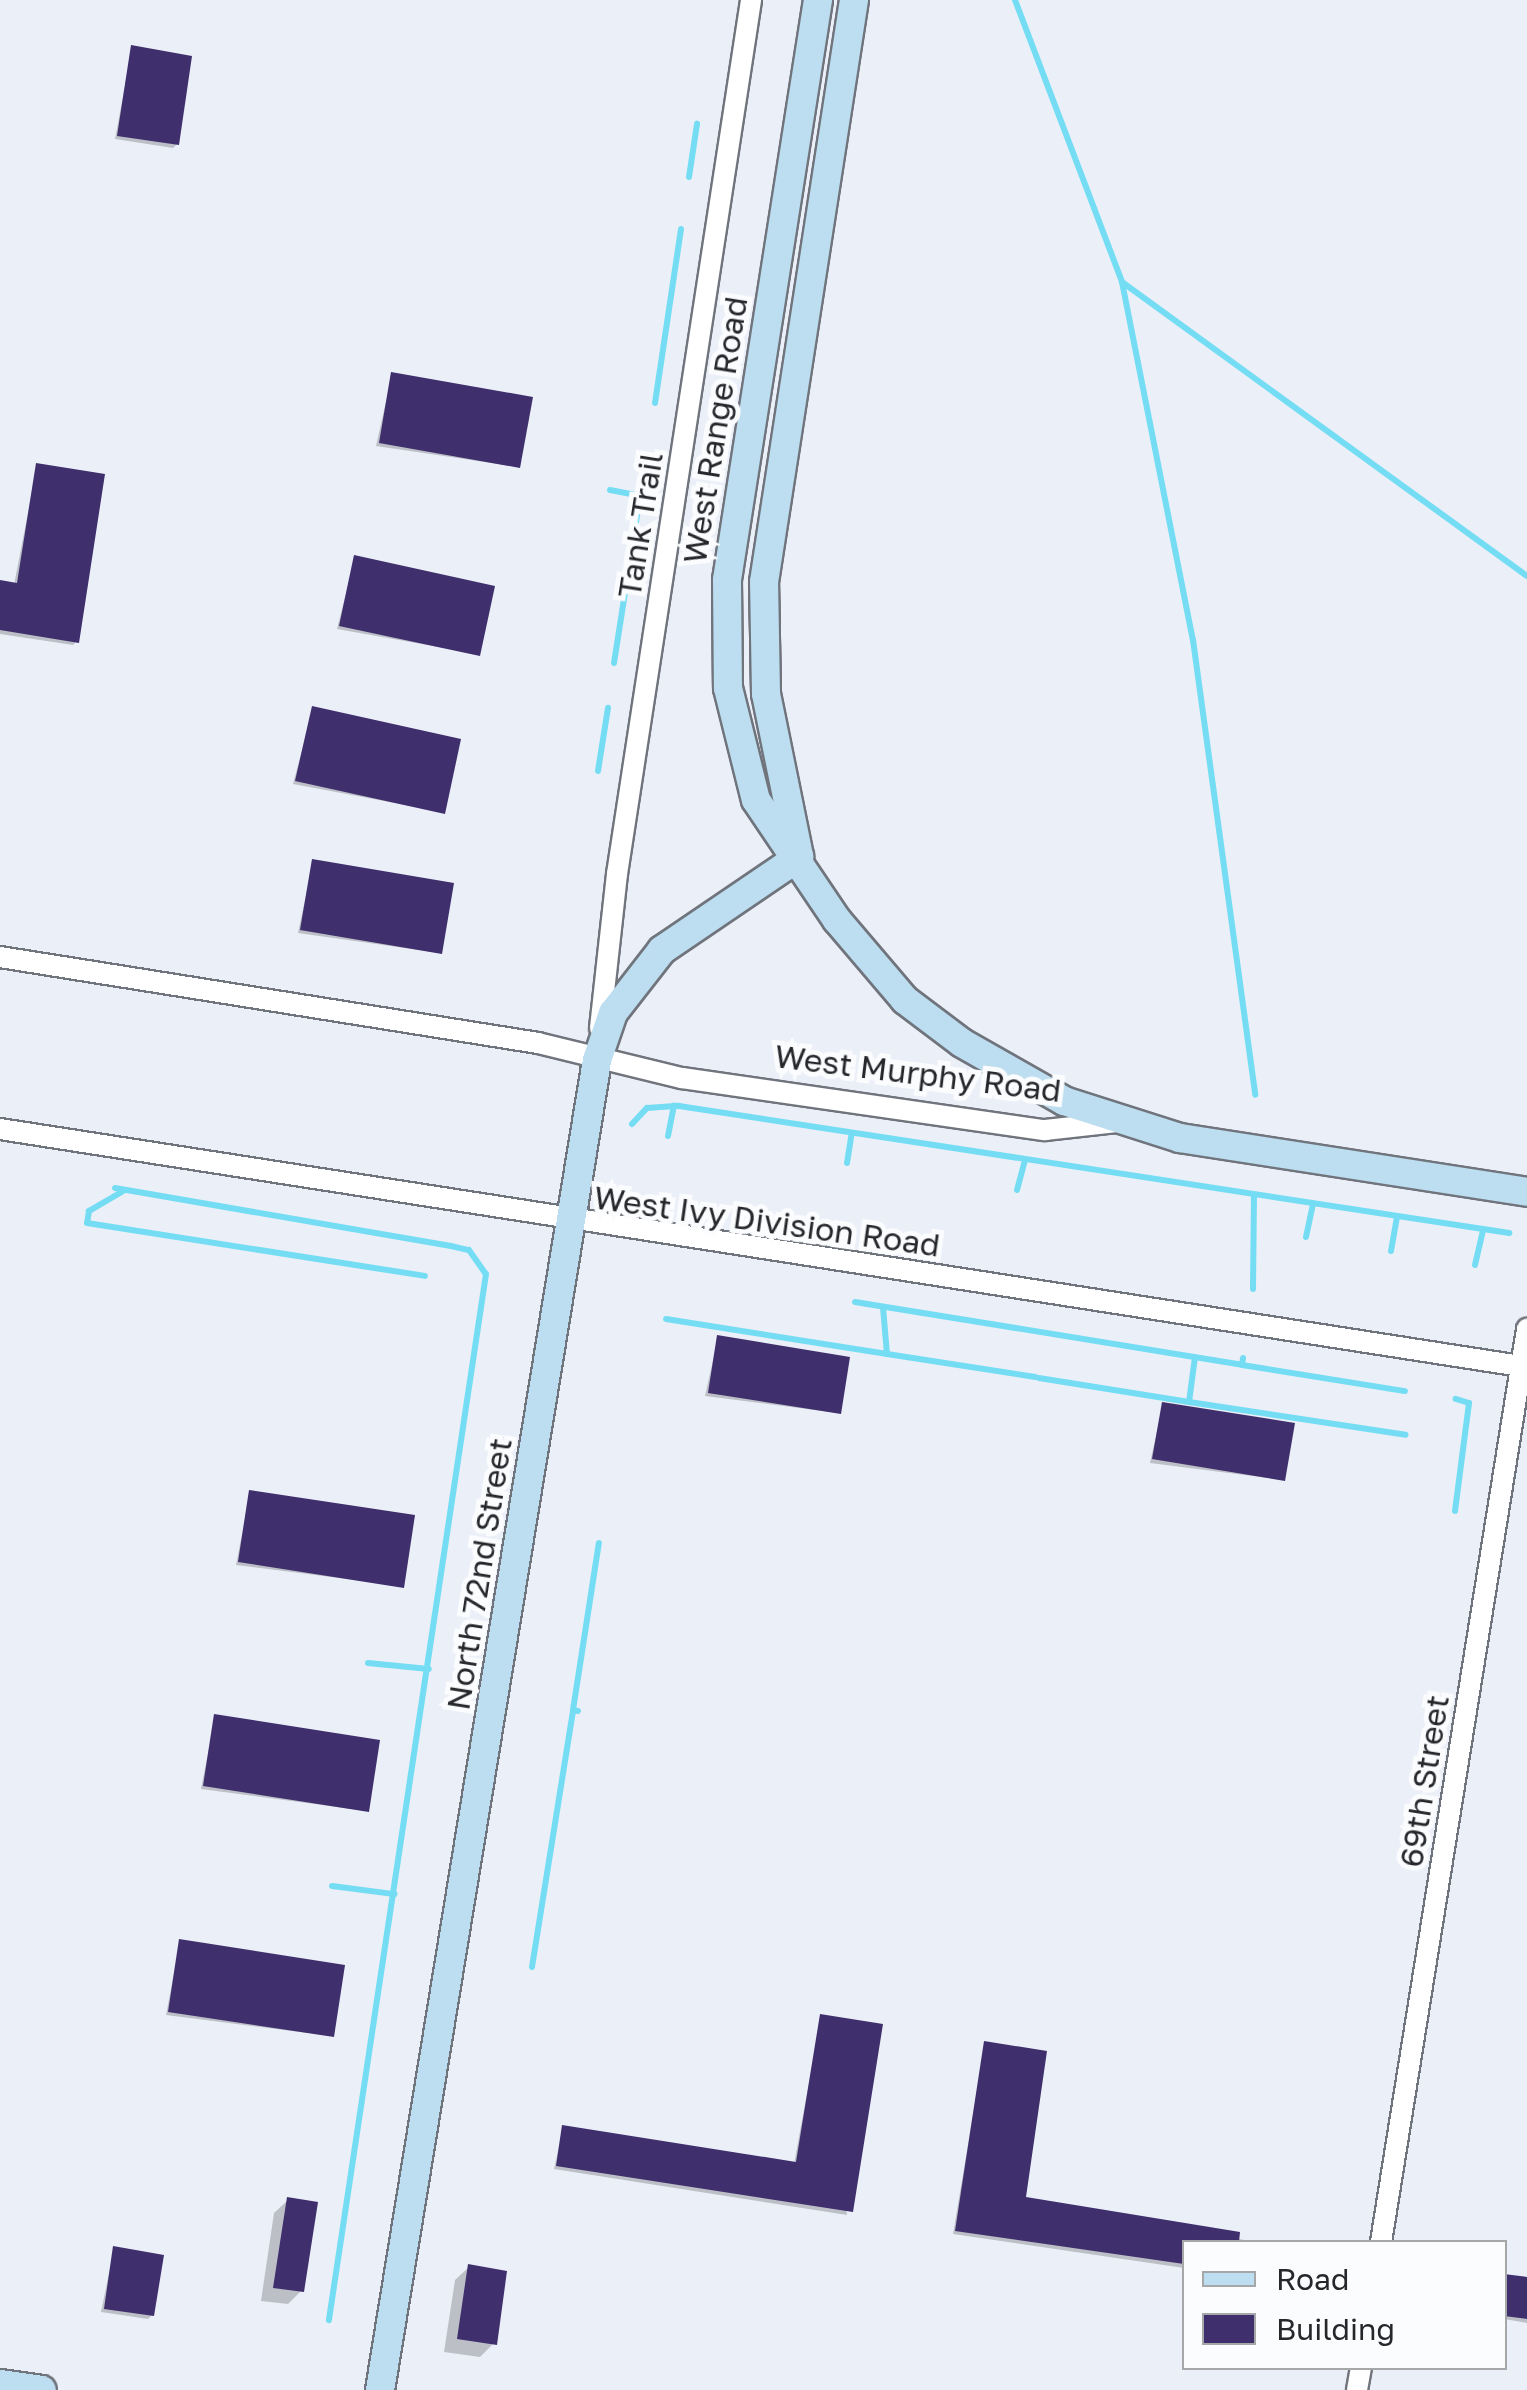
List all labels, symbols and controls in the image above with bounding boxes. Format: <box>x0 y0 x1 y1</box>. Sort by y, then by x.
street label: West Range Road <box>675 294 755 566</box>
street label: Tank Trail <box>610 449 670 601</box>
street label: West Murphy Road <box>773 1036 1063 1110</box>
street label: West Ivy Division Road <box>592 1178 942 1264</box>
street label: North 72nd Street <box>439 1435 519 1713</box>
street label: 69th Street <box>1391 1692 1457 1870</box>
legend <box>1182 2240 1507 2370</box>
text: Road <box>1276 2261 1350 2297</box>
text: Building <box>1276 2311 1395 2347</box>

